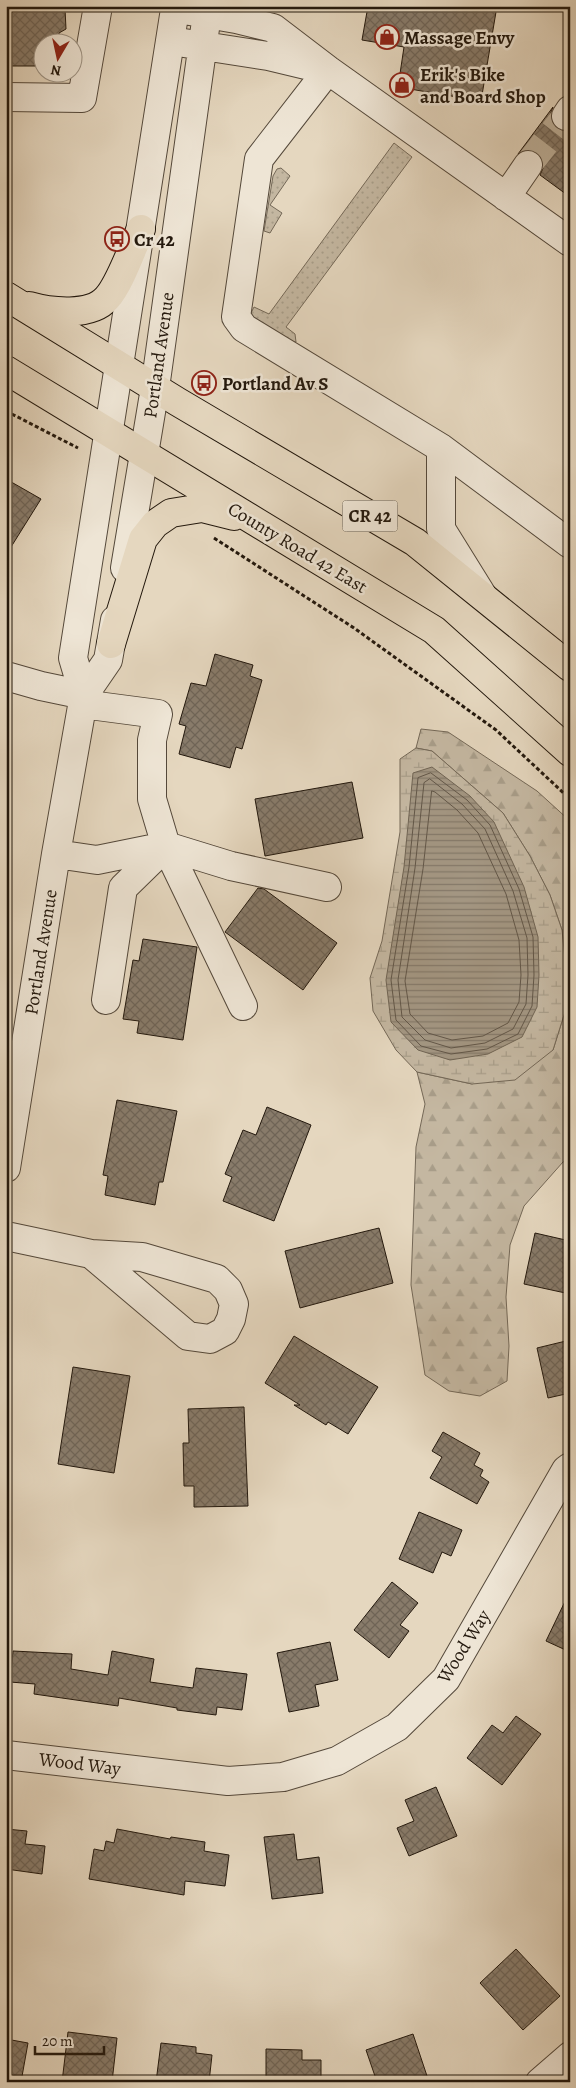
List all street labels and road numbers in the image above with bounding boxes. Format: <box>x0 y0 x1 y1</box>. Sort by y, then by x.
street label: Portland Avenue <box>137 290 181 420</box>
street label: County Road 42 East <box>223 496 372 600</box>
road number: CR 42 <box>342 501 398 532</box>
street label: Portland Avenue <box>18 887 64 1017</box>
street label: Wood Way <box>430 1604 497 1689</box>
street label: Wood Way <box>36 1746 123 1782</box>

